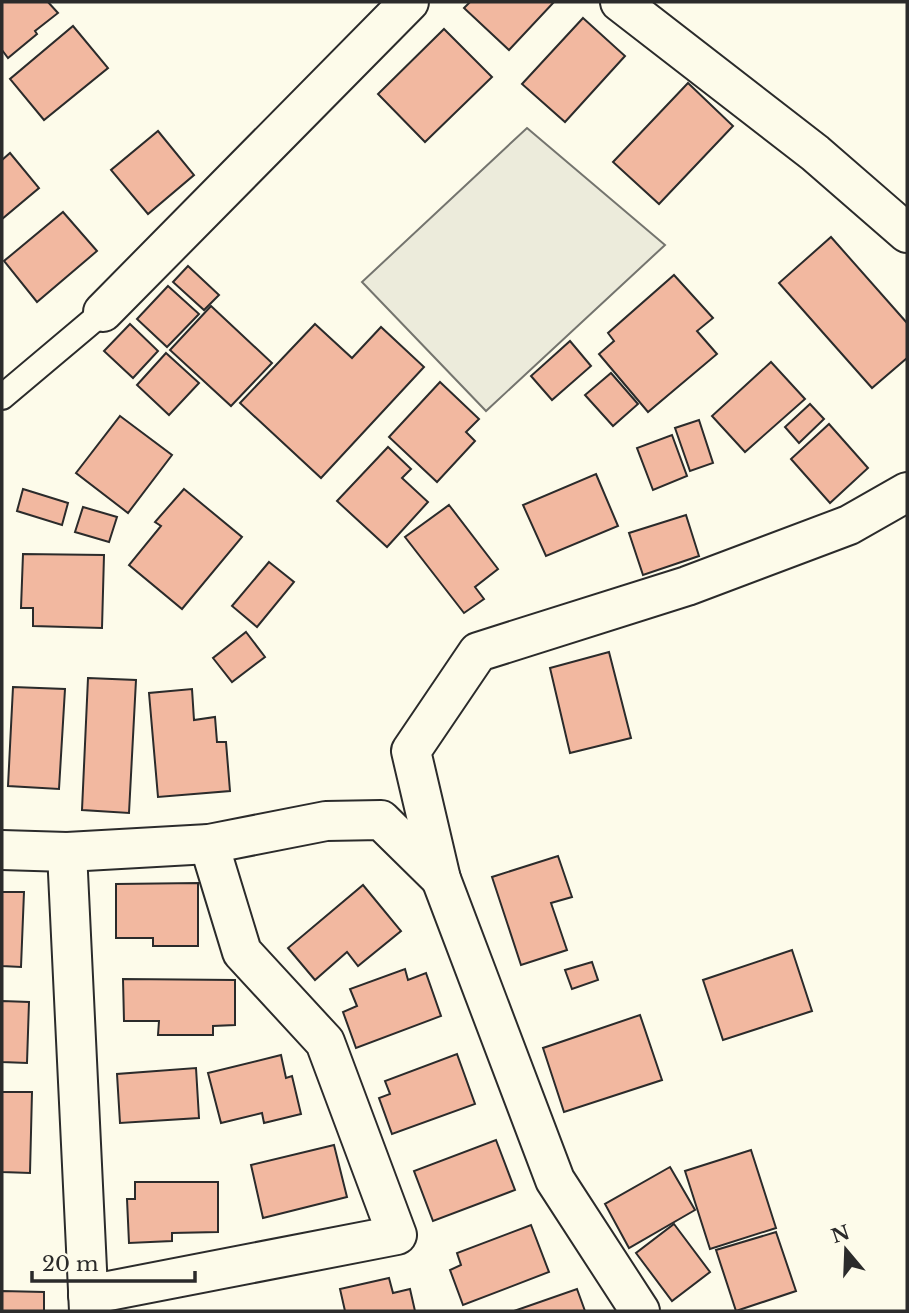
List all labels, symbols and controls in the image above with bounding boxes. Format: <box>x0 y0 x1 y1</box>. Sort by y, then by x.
north arrow <box>811 1215 881 1285</box>
text: N <box>828 1221 853 1248</box>
scale bar <box>32 1240 194 1284</box>
text: 20 m <box>42 1251 99 1277</box>

